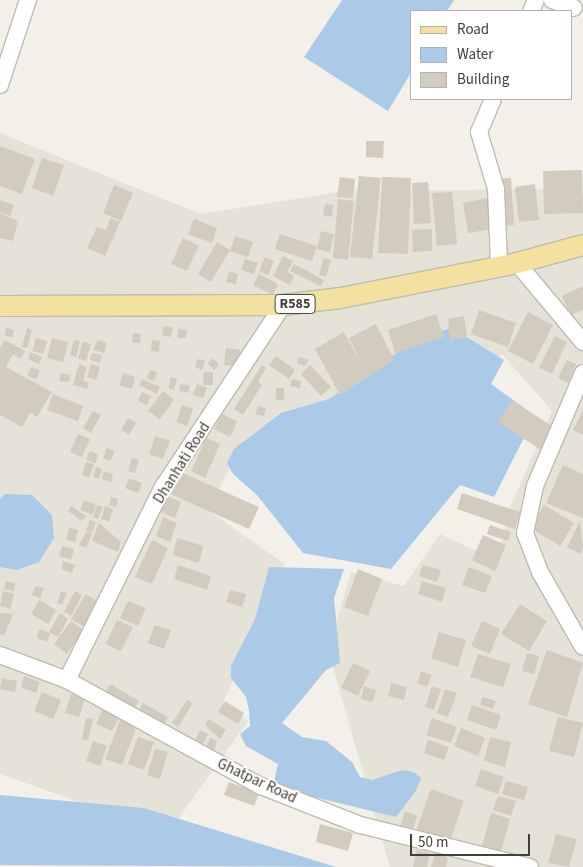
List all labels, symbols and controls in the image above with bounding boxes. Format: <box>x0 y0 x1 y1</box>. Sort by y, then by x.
legend <box>410 10 573 100</box>
text: Road <box>457 19 489 40</box>
text: Water <box>457 44 493 65</box>
text: Building <box>457 69 509 90</box>
road number: R585 <box>274 292 316 316</box>
street label: Dhanhati Road <box>150 419 214 507</box>
street label: Ghatpar Road <box>214 755 300 807</box>
scale bar <box>413 824 533 856</box>
text: 50 m <box>418 832 448 853</box>

